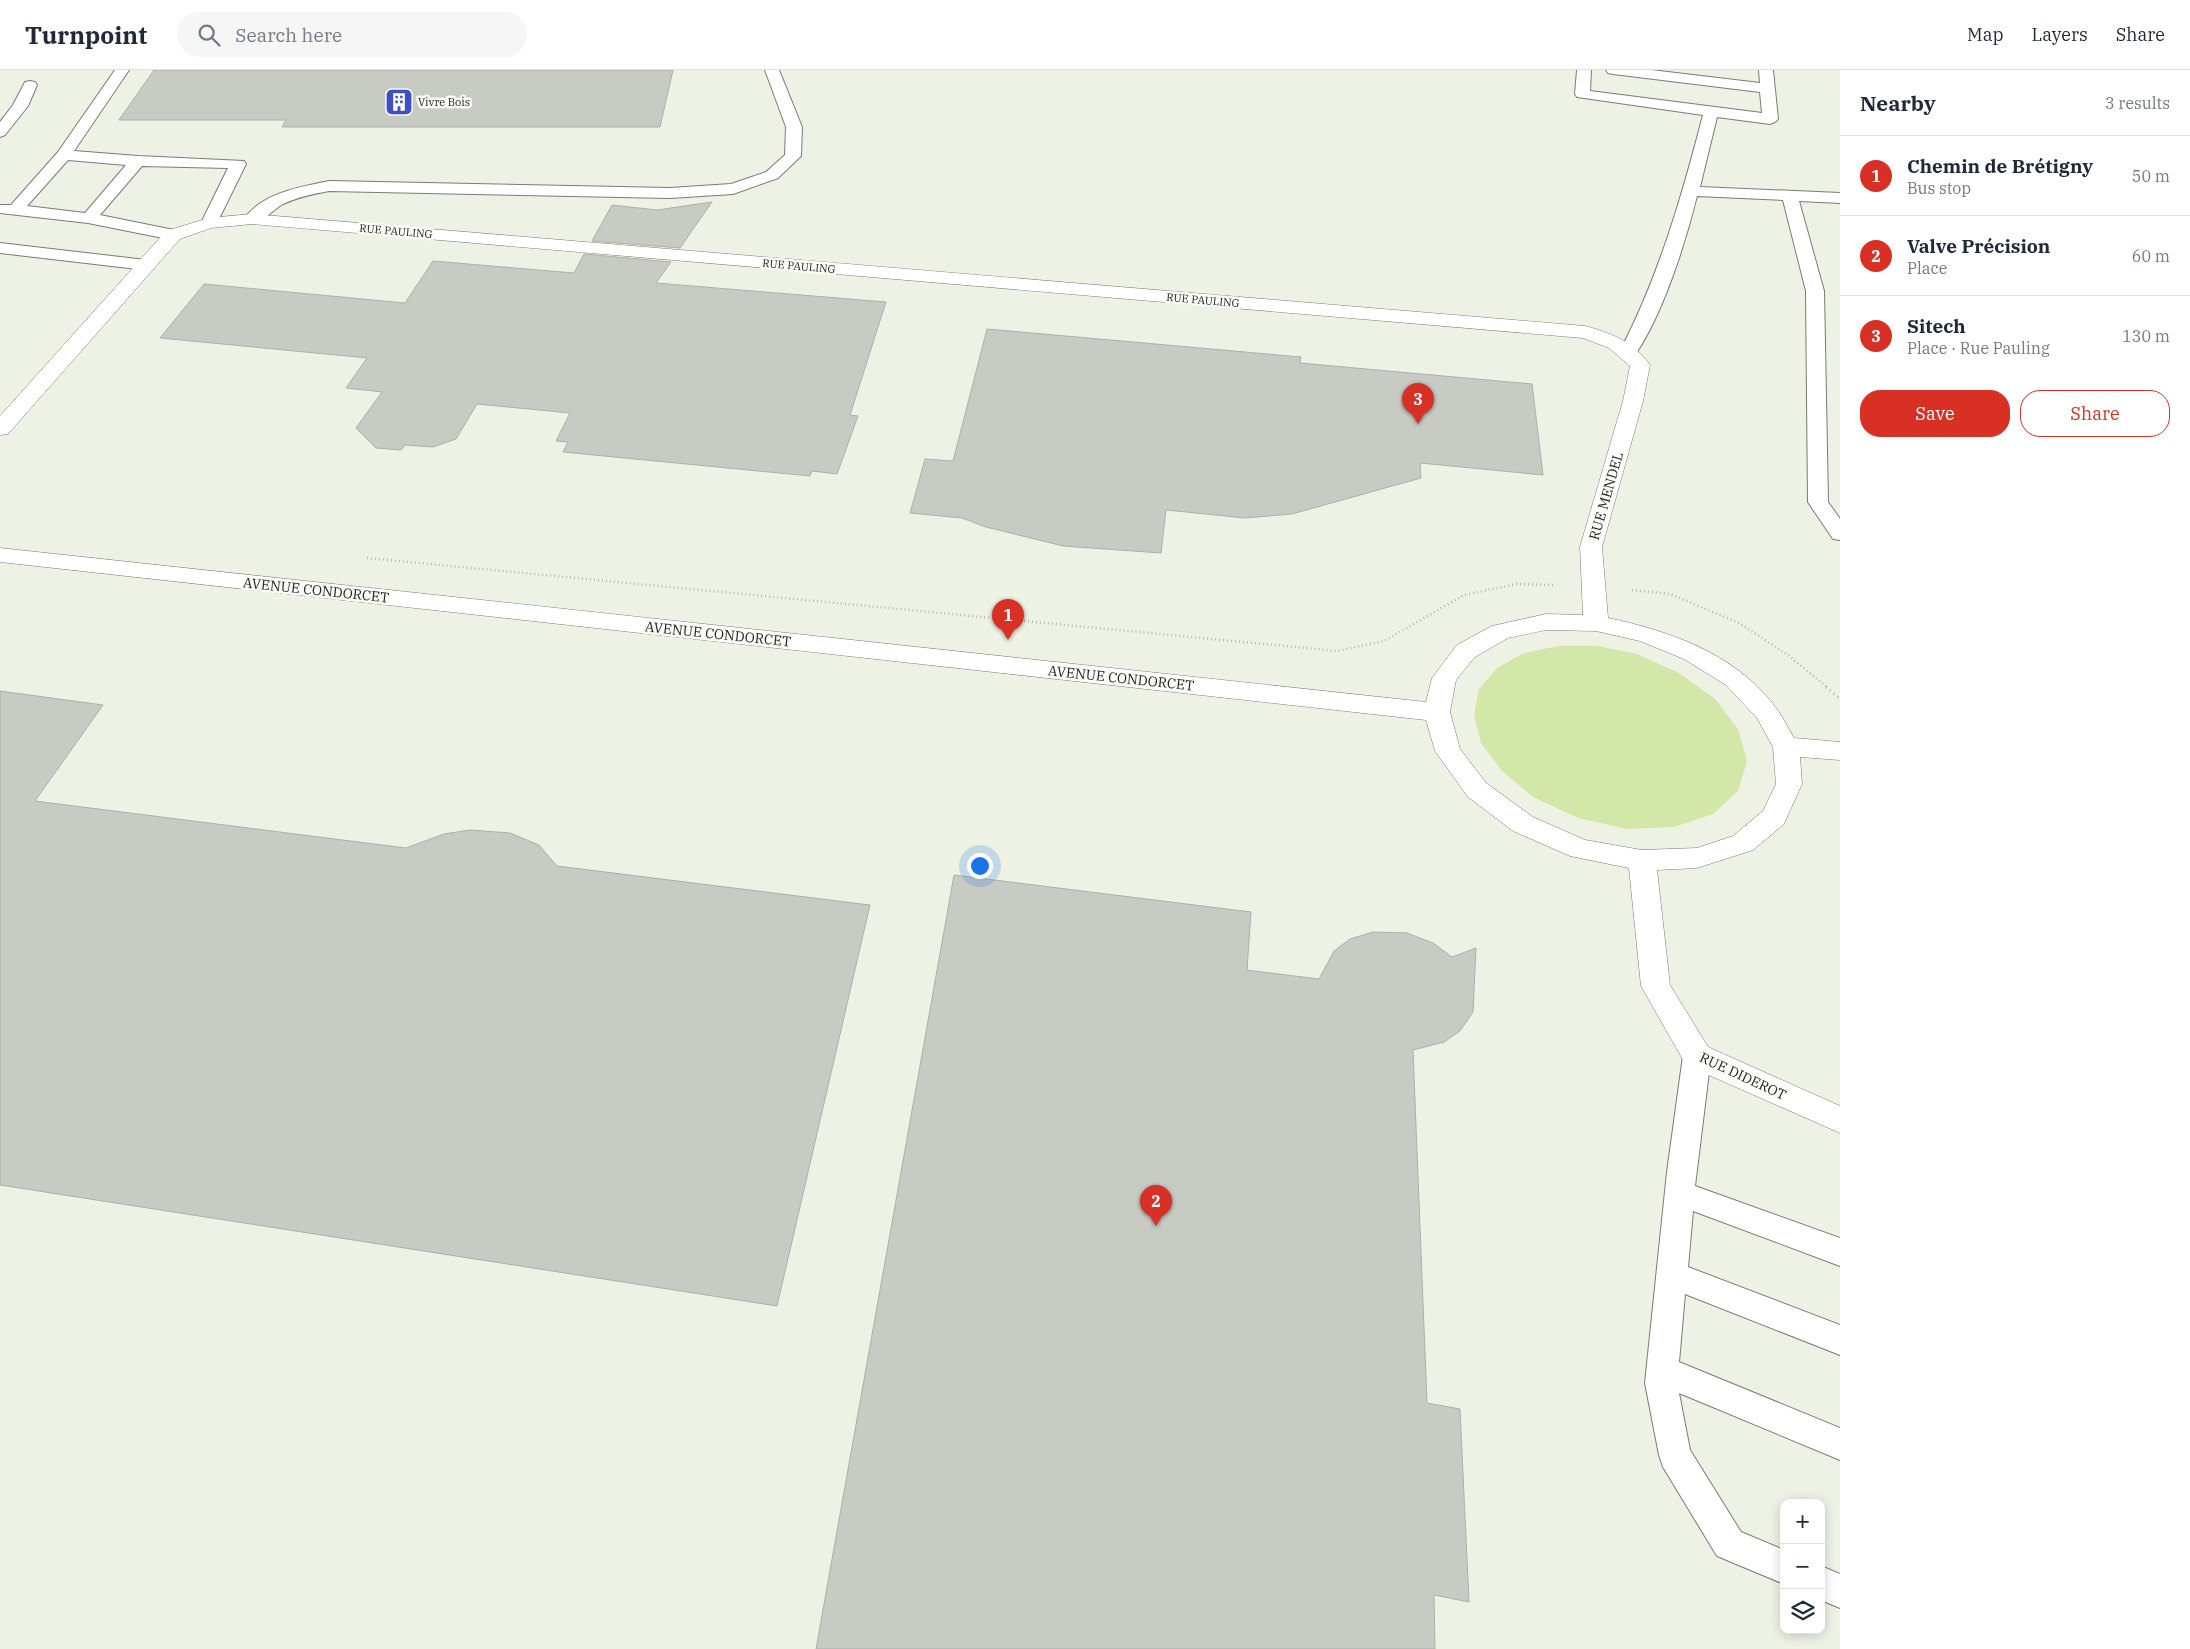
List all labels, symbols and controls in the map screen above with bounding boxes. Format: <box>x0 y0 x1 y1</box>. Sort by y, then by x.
search box <box>177 12 527 57</box>
text: Turnpoint <box>25 19 147 51</box>
icon: search <box>195 21 223 49</box>
text: Search here <box>235 23 342 47</box>
text: Map <box>1967 23 2004 46</box>
text: Layers <box>2032 23 2088 46</box>
text: Share <box>2116 23 2165 46</box>
building icon: Vivre Bois <box>384 87 414 117</box>
text: Nearby <box>1860 89 1936 117</box>
text: 3 results <box>2105 93 2170 113</box>
place label: Vivre Bois <box>418 95 470 109</box>
text: Chemin de Brétigny <box>1907 154 2093 178</box>
text: 1 <box>1871 166 1881 186</box>
text: 50 m <box>2132 166 2170 186</box>
text: Bus stop <box>1907 178 1971 198</box>
street label: RUE PAULING <box>359 221 433 241</box>
text: Valve Précision <box>1907 234 2050 258</box>
text: 2 <box>1871 246 1881 266</box>
text: 60 m <box>2132 246 2170 266</box>
street label: RUE PAULING <box>762 256 836 276</box>
text: Place <box>1907 258 1947 278</box>
street label: RUE PAULING <box>1166 290 1240 310</box>
text: Sitech <box>1907 314 1966 338</box>
text: 3 <box>1871 326 1881 346</box>
text: 130 m <box>2122 326 2170 346</box>
text: Place · Rue Pauling <box>1907 338 2050 358</box>
pin: 3 <box>1402 383 1434 424</box>
button: Save <box>1860 390 2010 437</box>
button: Share <box>2020 390 2170 437</box>
street label: RUE MENDEL <box>1585 450 1627 542</box>
street label: AVENUE CONDORCET <box>242 573 390 607</box>
pin: 1 <box>992 599 1024 640</box>
street label: AVENUE CONDORCET <box>644 617 792 651</box>
street label: AVENUE CONDORCET <box>1047 661 1195 695</box>
your location <box>967 853 993 879</box>
street label: RUE DIDEROT <box>1697 1048 1789 1104</box>
pin: 2 <box>1140 1185 1172 1226</box>
map controls <box>1780 1499 1825 1634</box>
button: + <box>1780 1499 1825 1544</box>
button: − <box>1780 1544 1825 1589</box>
button: layers <box>1780 1589 1825 1634</box>

